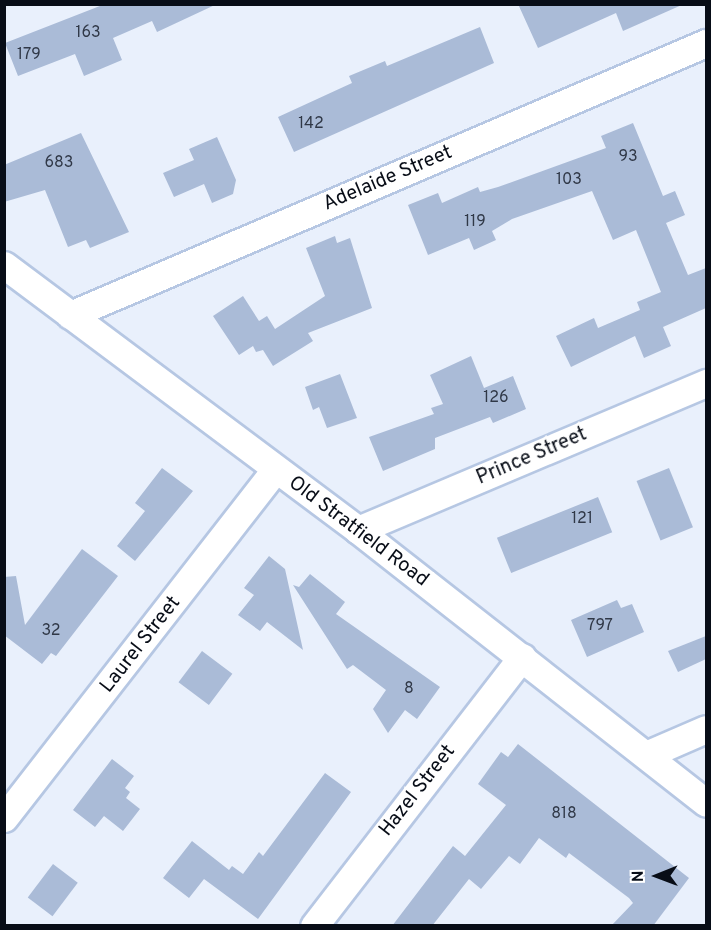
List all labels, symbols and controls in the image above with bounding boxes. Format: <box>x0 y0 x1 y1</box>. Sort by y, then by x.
house number: 163 <box>75 23 101 43</box>
house number: 179 <box>17 45 41 65</box>
house number: 142 <box>298 114 324 134</box>
street label: Adelaide Street <box>320 141 456 217</box>
house number: 93 <box>618 147 638 167</box>
house number: 683 <box>45 153 73 173</box>
house number: 103 <box>556 170 582 190</box>
house number: 119 <box>464 212 486 232</box>
house number: 126 <box>483 388 509 408</box>
street label: Prince Street <box>473 423 591 491</box>
street label: Old Stratfield Road <box>283 471 433 593</box>
house number: 121 <box>571 509 593 529</box>
street label: Laurel Street <box>96 592 186 698</box>
house number: 797 <box>587 616 613 636</box>
house number: 32 <box>41 621 61 641</box>
house number: 8 <box>404 679 414 699</box>
street label: Hazel Street <box>375 740 461 842</box>
house number: 818 <box>551 804 577 824</box>
north arrow <box>627 846 687 906</box>
text: N <box>629 870 649 882</box>

